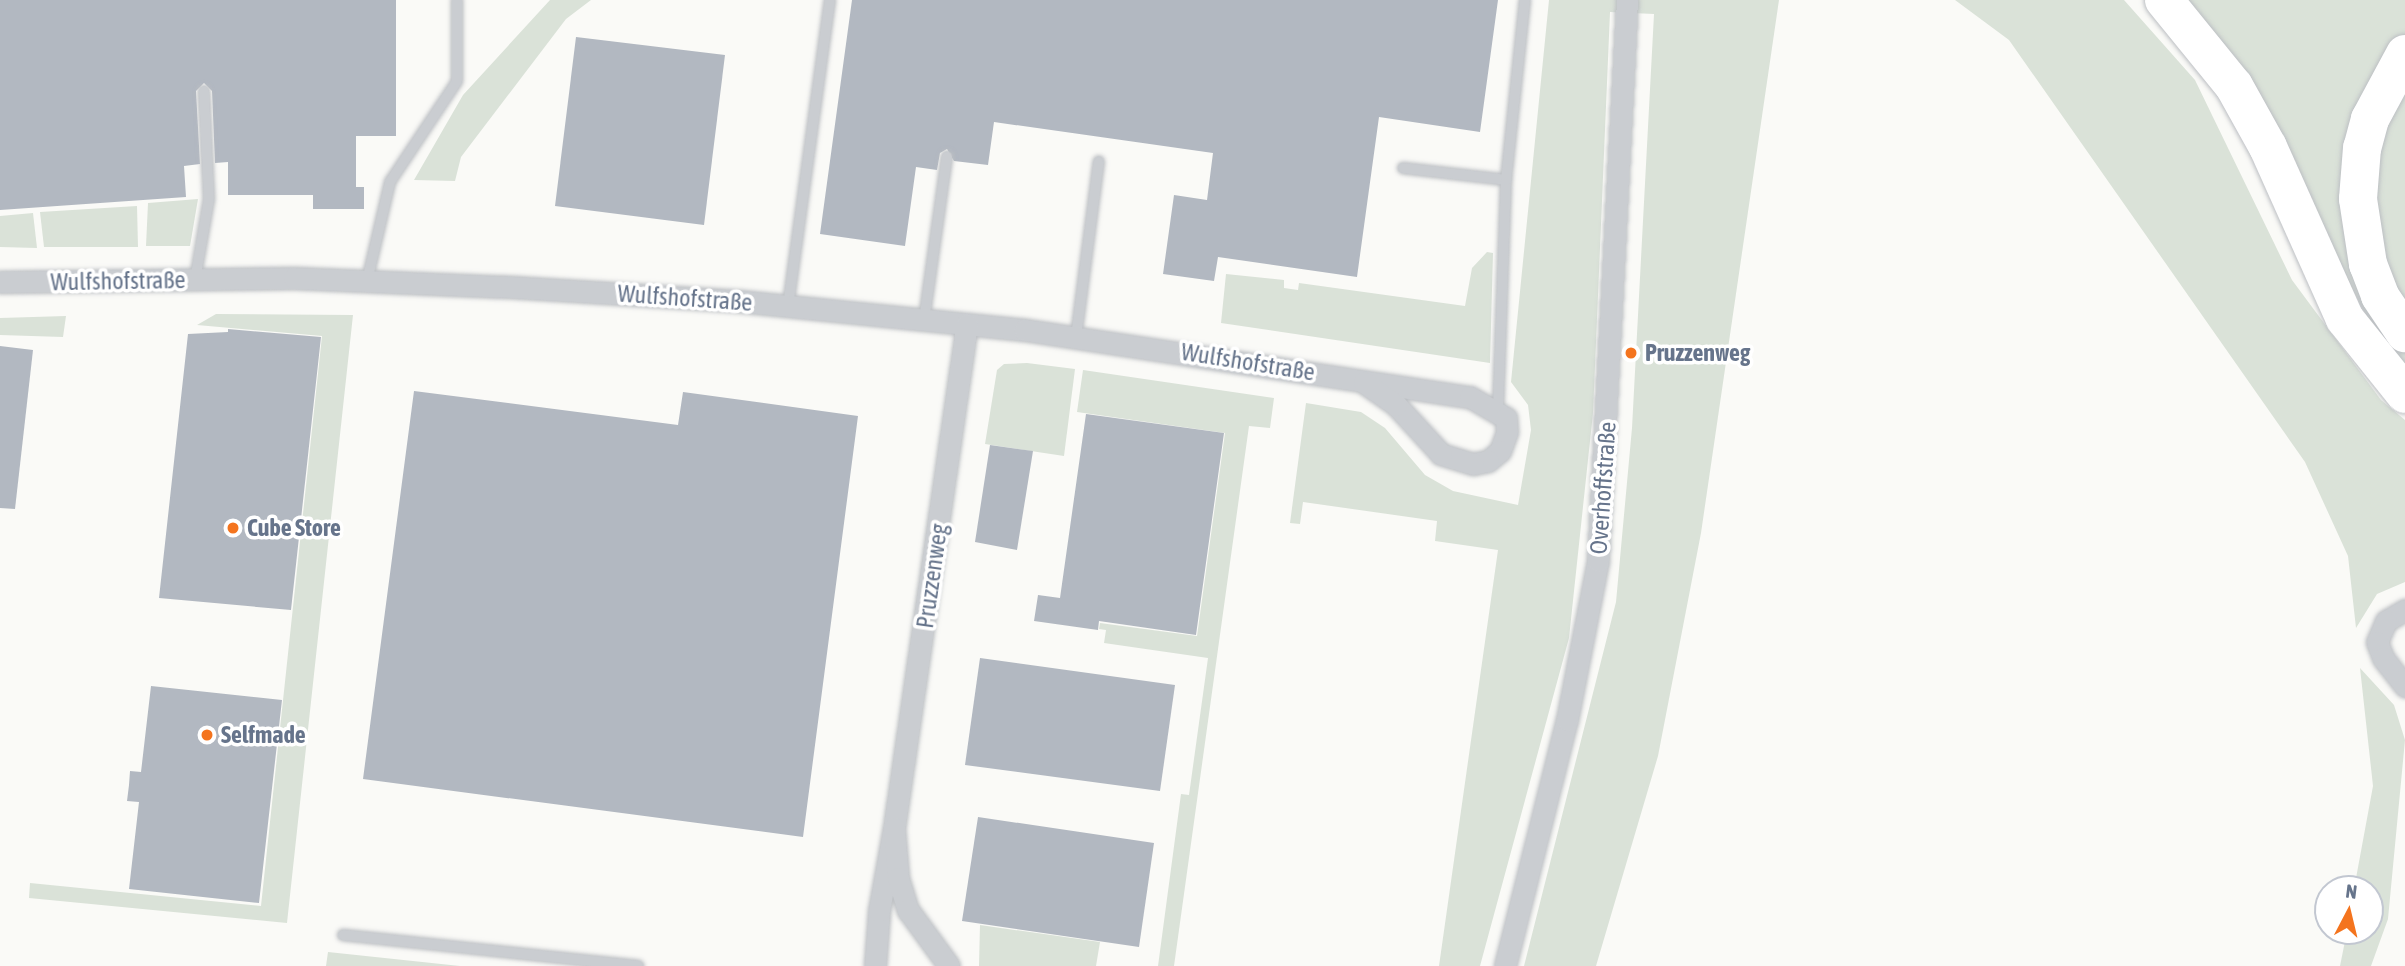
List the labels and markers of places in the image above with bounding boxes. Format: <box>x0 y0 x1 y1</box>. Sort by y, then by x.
place label: Pruzzenweg <box>1645 339 1750 367</box>
marker: Pruzzenweg <box>1623 345 1639 361</box>
place label: Cube Store <box>247 514 341 542</box>
marker: Cube Store <box>225 520 241 536</box>
place label: Selfmade <box>221 721 306 749</box>
marker: Selfmade <box>199 727 215 743</box>

